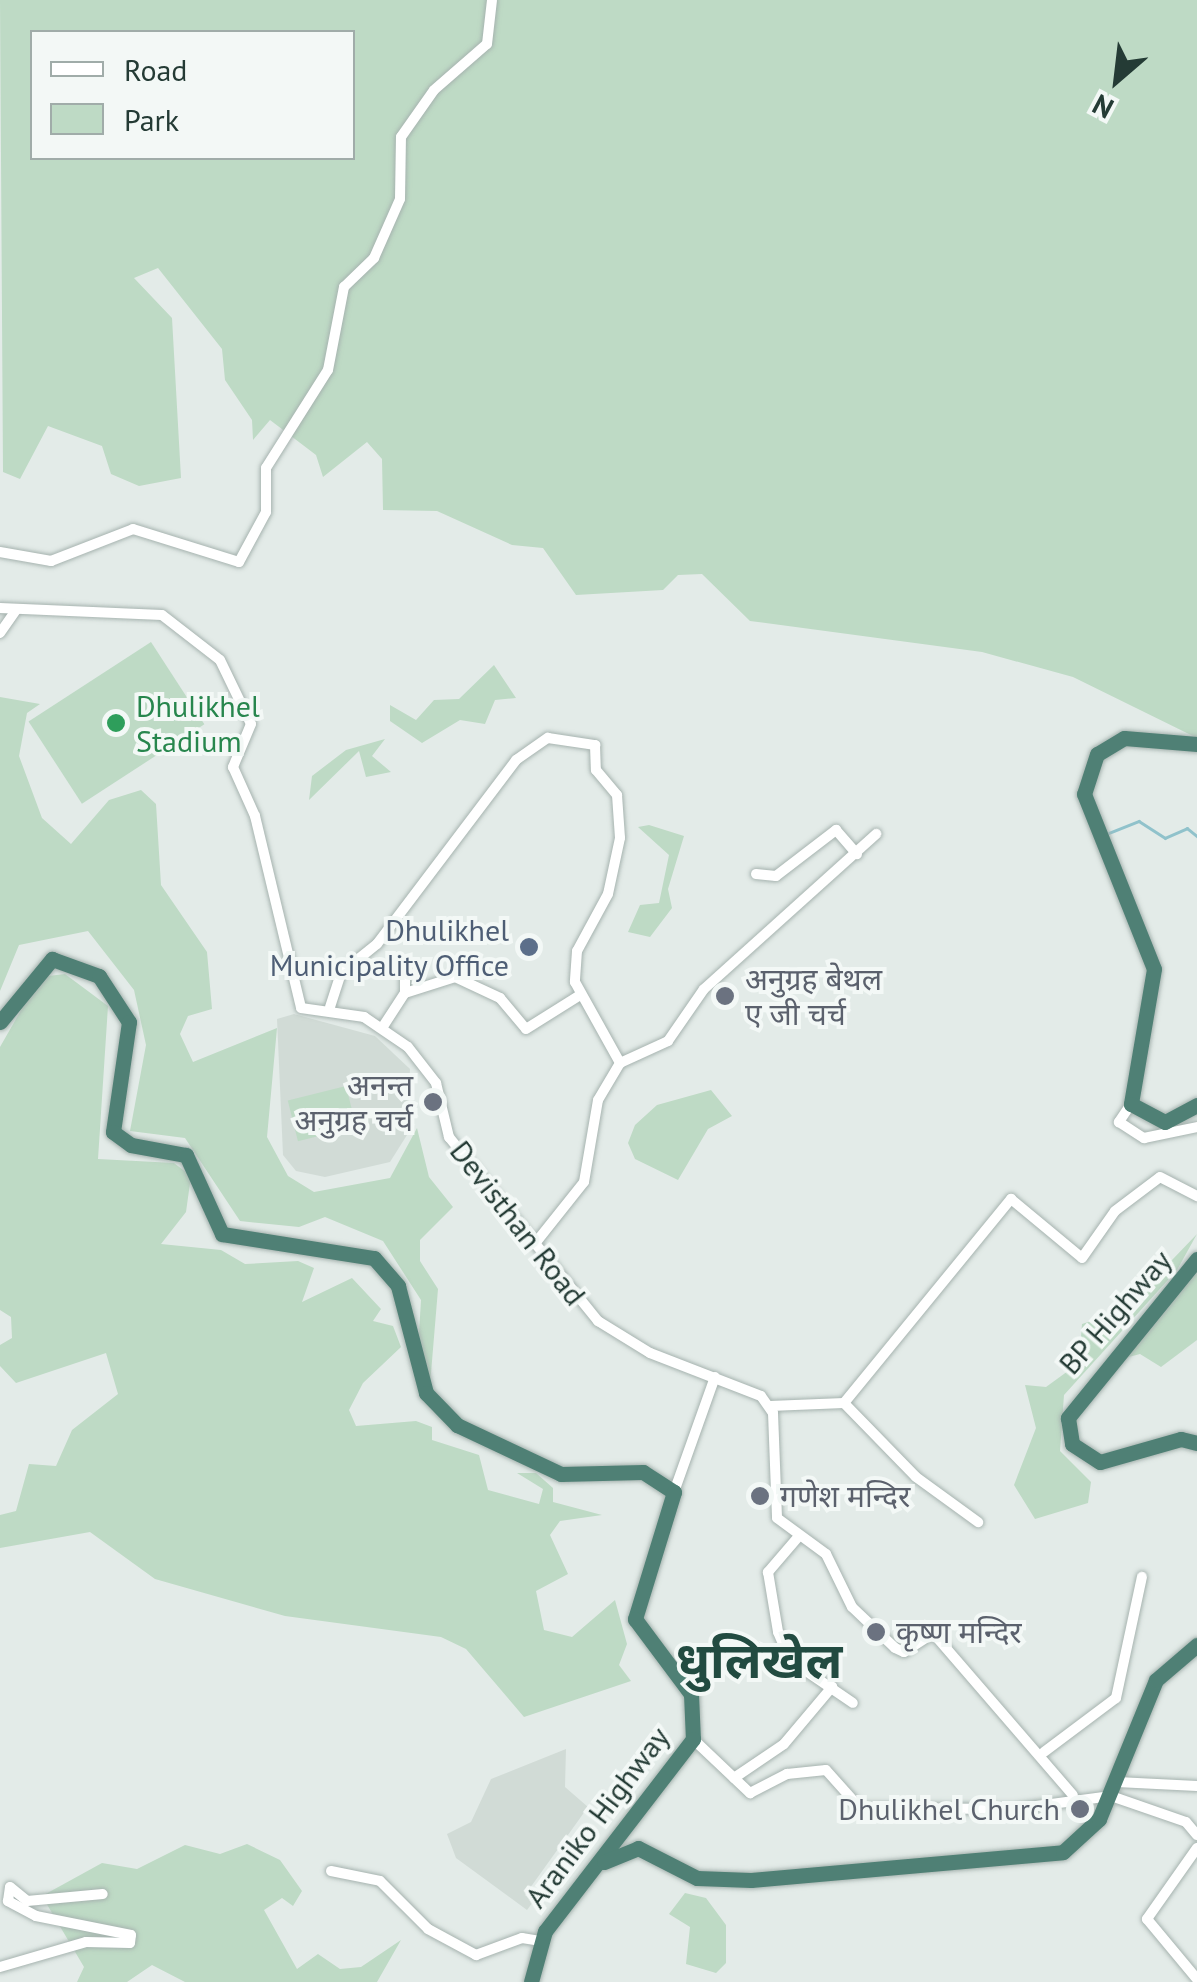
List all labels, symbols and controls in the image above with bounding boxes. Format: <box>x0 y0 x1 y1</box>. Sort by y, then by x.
legend <box>30 30 355 160</box>
north arrow <box>1067 30 1167 130</box>
text: Road <box>124 50 188 89</box>
text: N <box>1086 86 1119 128</box>
text: Park <box>124 100 179 139</box>
place label: Dhulikhel Stadium <box>136 688 260 758</box>
marker: Dhulikhel Stadium <box>105 712 127 734</box>
place label: Dhulikhel Municipality Office <box>269 912 509 982</box>
marker: Dhulikhel Municipality Office <box>518 936 540 958</box>
place label: अनुग्रह बेथल ए जी चर्च <box>745 961 882 1032</box>
marker: अनुग्रह बेथल ए जी चर्च <box>714 985 736 1007</box>
place label: अनन्त अनुग्रह चर्च <box>294 1067 413 1138</box>
marker: अनन्त अनुग्रह चर्च <box>422 1091 444 1113</box>
street label: Devisthan Road <box>443 1134 593 1312</box>
street label: BP Highway <box>1051 1242 1179 1382</box>
place label: गणेश मन्दिर <box>780 1478 910 1514</box>
marker: गणेश मन्दिर <box>749 1485 771 1507</box>
place label: कृष्ण मन्दिर <box>896 1614 1022 1650</box>
marker: कृष्ण मन्दिर <box>865 1621 887 1643</box>
district label: धुलिखेल <box>676 1630 842 1690</box>
street label: Araniko Highway <box>517 1720 677 1914</box>
place label: Dhulikhel Church <box>838 1791 1060 1827</box>
marker: Dhulikhel Church <box>1069 1798 1091 1820</box>

